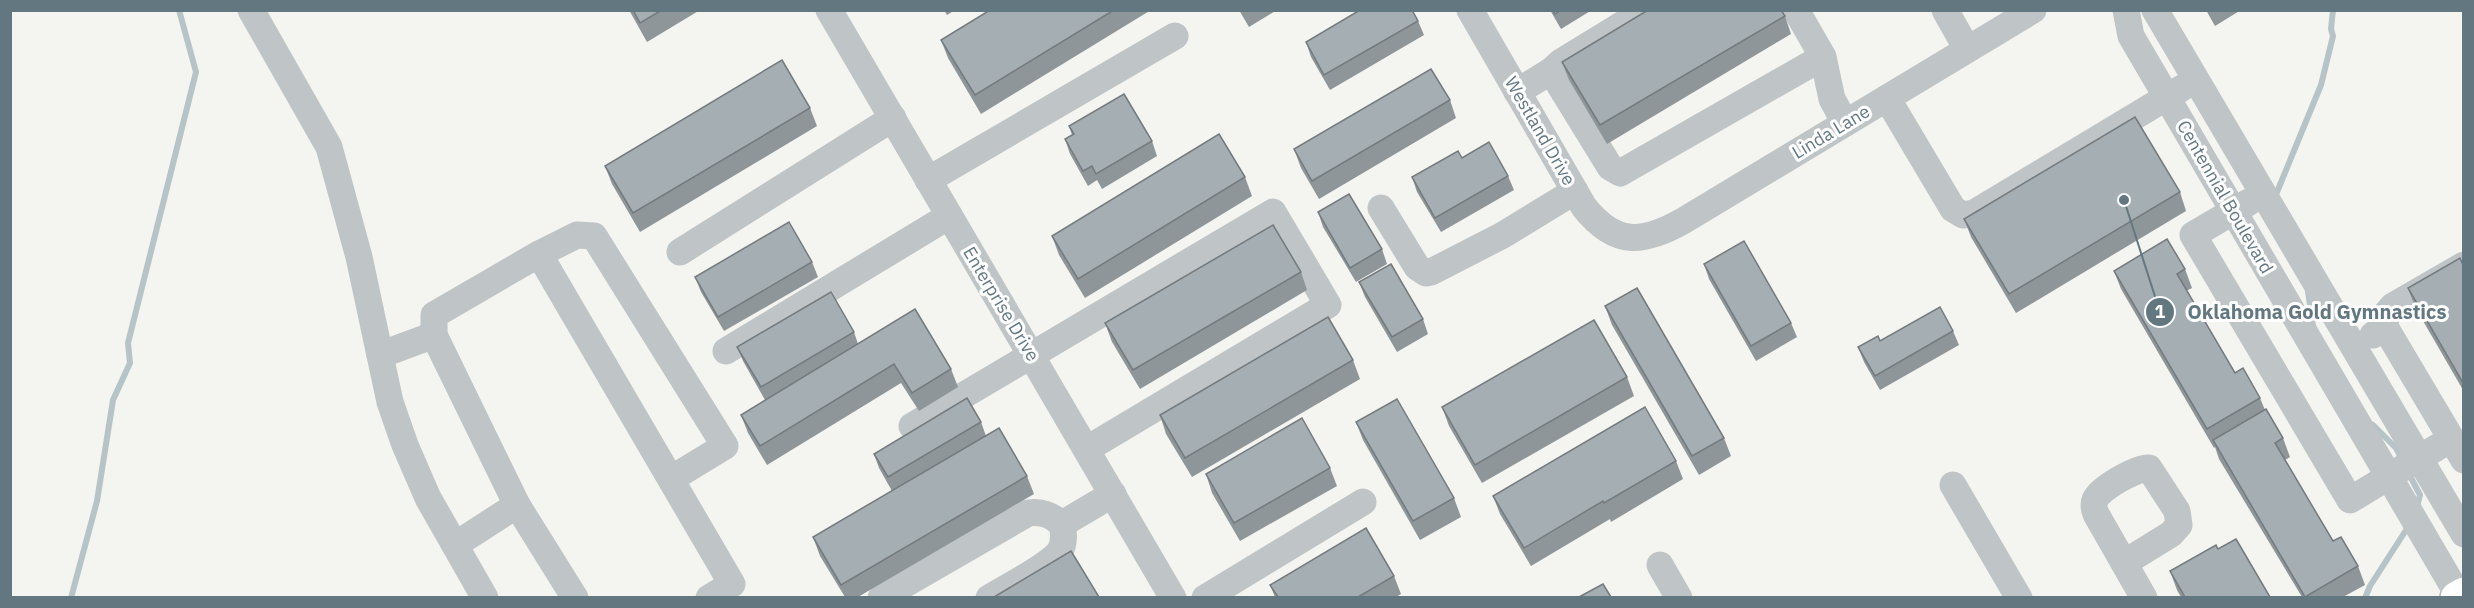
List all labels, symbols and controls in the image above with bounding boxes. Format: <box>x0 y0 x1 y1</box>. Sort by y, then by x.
street label: Westland Drive <box>1500 72 1581 189</box>
street label: Linda Lane <box>1788 99 1874 164</box>
street label: Centennial Boulevard <box>2172 116 2279 277</box>
street label: Enterprise Drive <box>958 242 1045 365</box>
callout: Oklahoma Gold Gymnastics <box>2145 293 2458 331</box>
text: Oklahoma Gold Gymnastics <box>2188 298 2447 325</box>
text: 1 <box>2155 300 2166 323</box>

